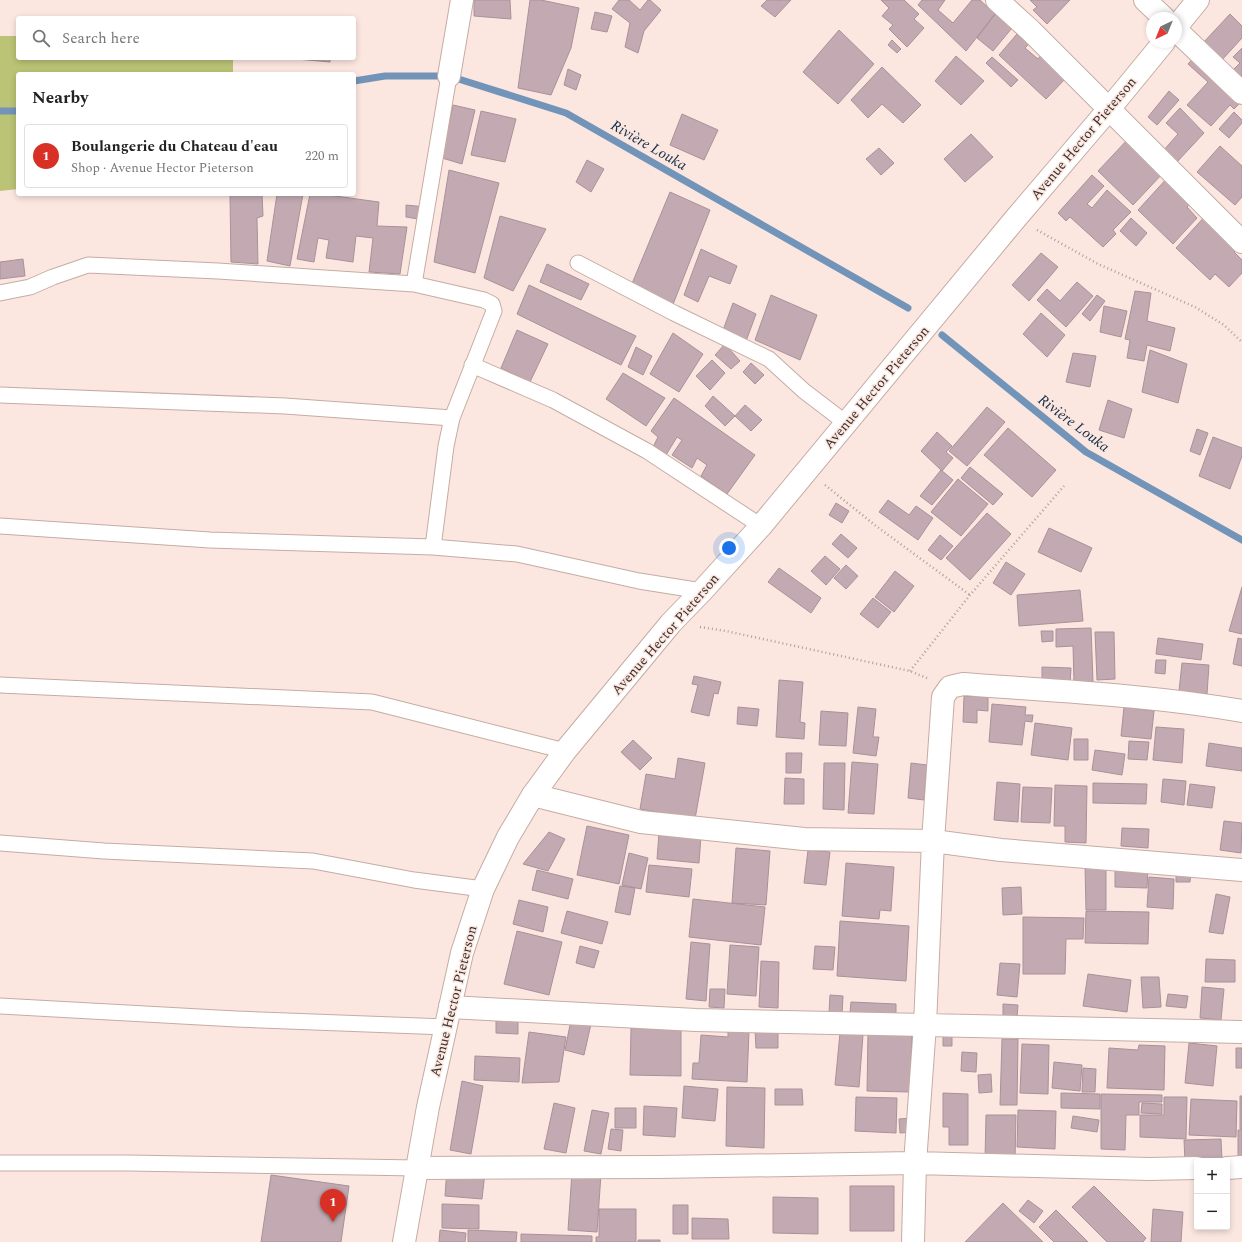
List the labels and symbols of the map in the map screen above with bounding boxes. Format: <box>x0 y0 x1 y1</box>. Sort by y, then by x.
north arrow <box>1146 12 1182 48</box>
street label: Avenue Hector Pieterson <box>1025 72 1141 205</box>
water label: Rivière Louka <box>606 114 692 177</box>
street label: Avenue Hector Pieterson <box>818 321 934 454</box>
water label: Rivière Louka <box>1033 389 1115 458</box>
your location <box>719 538 739 558</box>
street label: Avenue Hector Pieterson <box>607 569 724 700</box>
street label: Avenue Hector Pieterson <box>425 923 482 1079</box>
pin: 1 <box>320 1189 346 1222</box>

